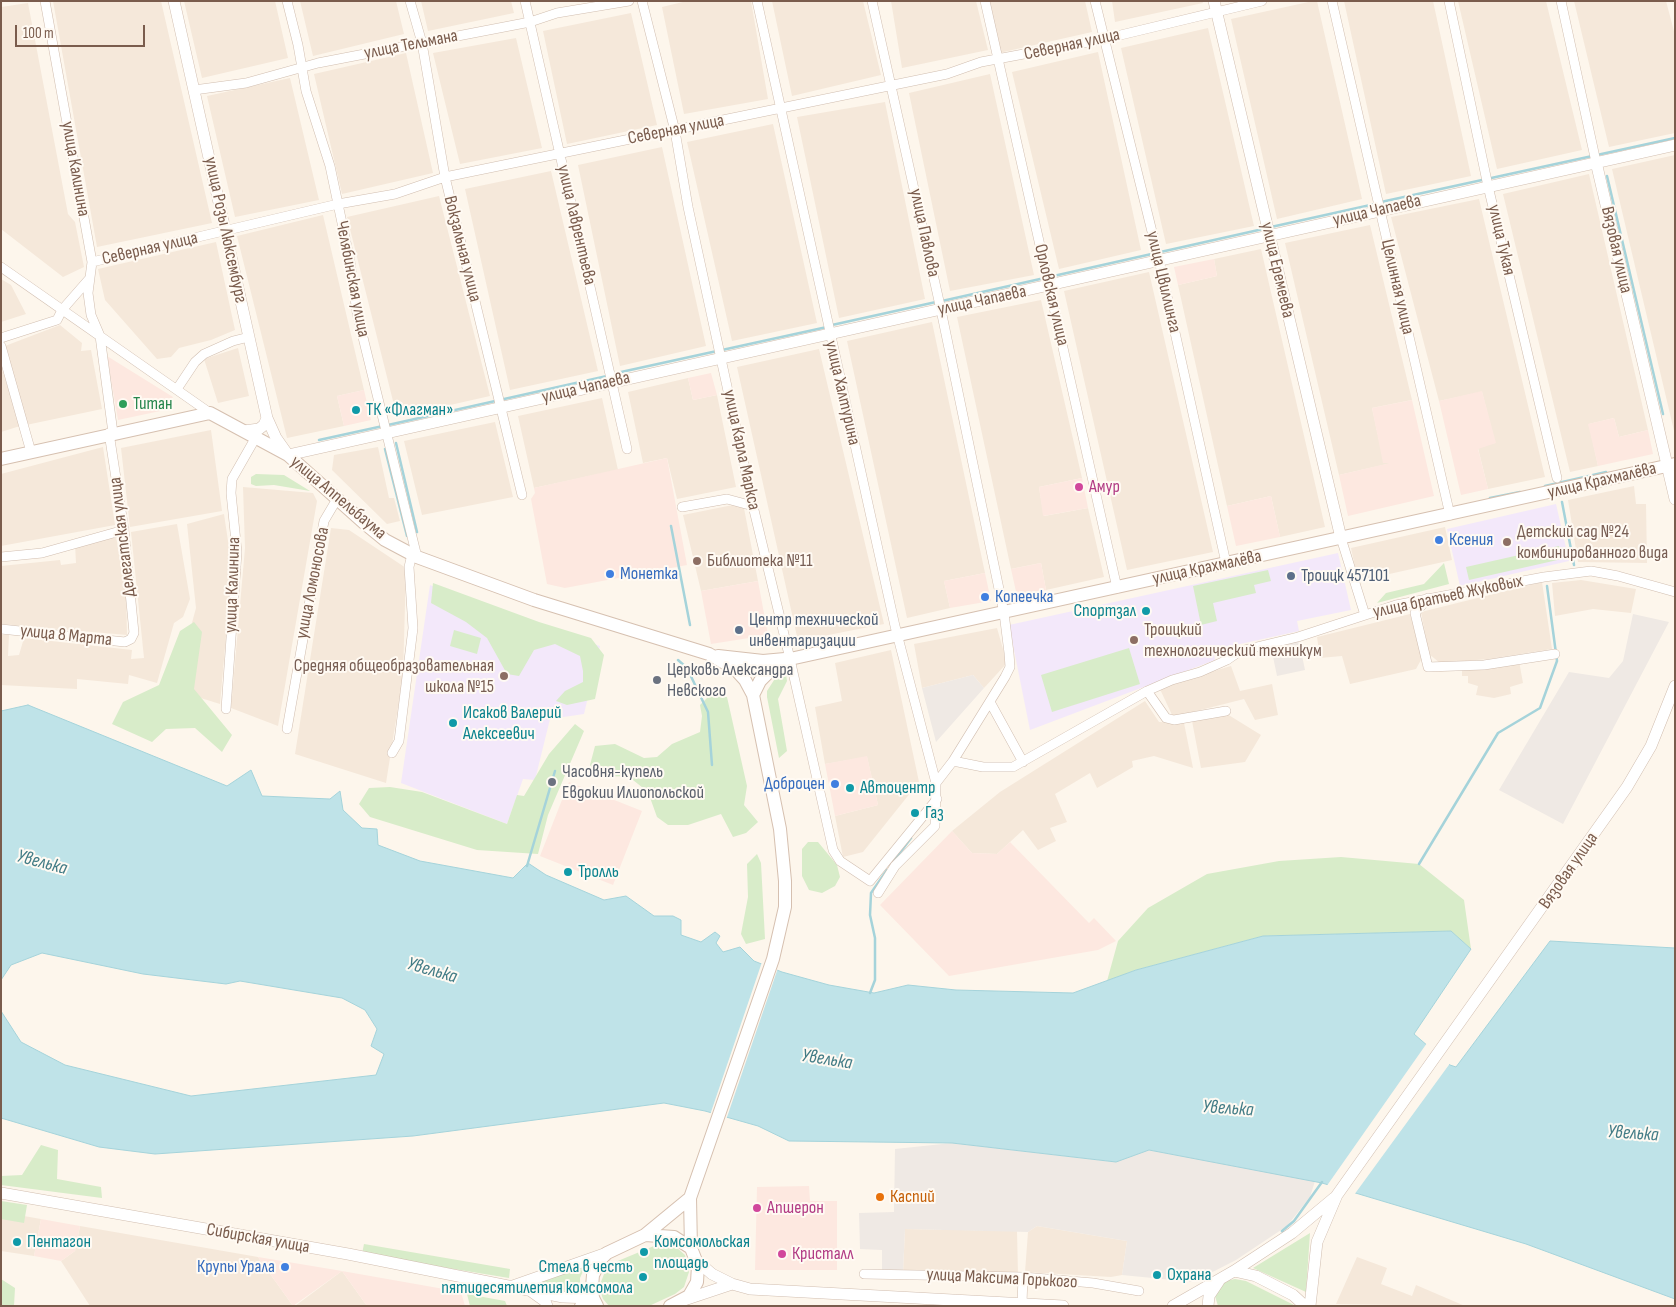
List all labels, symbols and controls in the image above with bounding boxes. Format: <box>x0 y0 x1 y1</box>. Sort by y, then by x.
scale bar <box>18 15 148 47</box>
text: 100 m <box>23 24 54 43</box>
street label: Северная улица <box>1022 24 1122 66</box>
street label: улица Тельмана <box>362 25 460 65</box>
street label: Северная улица <box>626 110 726 150</box>
street label: улица Калинина <box>56 120 94 218</box>
street label: улица Розы Люксембург <box>199 155 251 305</box>
street label: улица Лаврентьева <box>552 163 600 287</box>
street label: улица Павлова <box>904 187 944 279</box>
street label: улица Чапаева <box>1331 190 1423 232</box>
street label: Вокзальная улица <box>438 194 486 304</box>
street label: улица Тукая <box>1482 203 1520 277</box>
street label: Вязовая улица <box>1596 204 1636 296</box>
street label: Челябинская улица <box>330 219 374 339</box>
street label: улица Еремеева <box>1255 220 1299 320</box>
street label: Северная улица <box>100 228 200 270</box>
street label: улица Цвиллинга <box>1141 229 1185 335</box>
street label: Целинная улица <box>1376 237 1418 337</box>
street label: Орловская улица <box>1029 242 1073 348</box>
street label: улица Чапаева <box>936 281 1028 321</box>
street label: улица Халтурина <box>819 339 865 447</box>
street label: улица Чапаева <box>540 367 632 409</box>
street label: улица Карла Маркса <box>718 388 764 512</box>
place label: Титан <box>133 393 173 415</box>
marker: Титан <box>117 398 129 410</box>
place label: ТК «Флагман» <box>366 399 453 421</box>
marker: ТК «Флагман» <box>350 404 362 416</box>
street label: улица Аппельбаума <box>286 452 390 544</box>
street label: улица Крахмалёва <box>1546 458 1658 504</box>
street label: Делегатская улица <box>105 476 141 598</box>
place label: Амур <box>1089 476 1120 498</box>
marker: Амур <box>1073 481 1085 493</box>
place label: Детский сад №24 комбинированного вида <box>1517 521 1668 564</box>
street label: улица Ломоносова <box>292 525 334 641</box>
place label: Ксения <box>1449 529 1493 551</box>
marker: Ксения <box>1433 534 1445 546</box>
marker: Детский сад №24 комбинированного вида <box>1501 536 1513 548</box>
street label: улица Калинина <box>221 537 245 633</box>
street label: улица Крахмалёва <box>1151 546 1263 590</box>
place label: Библиотека №11 <box>707 550 812 572</box>
marker: Библиотека №11 <box>691 555 703 567</box>
place label: Монетка <box>620 563 678 585</box>
place label: Троицк 457101 <box>1301 565 1389 587</box>
marker: Монетка <box>604 568 616 580</box>
marker: Троицк 457101 <box>1285 570 1297 582</box>
street label: улица братьев Жуковых <box>1371 571 1525 623</box>
place label: Копеечка <box>995 586 1053 608</box>
marker: Копеечка <box>979 591 991 603</box>
place label: Спортзал <box>1073 600 1136 622</box>
marker: Спортзал <box>1140 605 1152 617</box>
place label: Центр технической инвентаризации <box>749 609 878 652</box>
place label: Троицкий технологический техникум <box>1144 619 1322 662</box>
street label: улица 8 Марта <box>19 620 113 652</box>
marker: Центр технической инвентаризации <box>733 624 745 636</box>
marker: Троицкий технологический техникум <box>1128 634 1140 646</box>
place label: Средняя общеобразовательная школа №15 <box>294 655 494 698</box>
place label: Церковь Александра Невского <box>667 659 794 702</box>
marker: Средняя общеобразовательная школа №15 <box>498 670 510 682</box>
marker: Церковь Александра Невского <box>651 674 663 686</box>
place label: Исаков Валерий Алексеевич <box>463 702 562 744</box>
marker: Исаков Валерий Алексеевич <box>447 717 459 729</box>
place label: Часовня-купель Евдокии Илиопольской <box>562 761 704 804</box>
place label: Доброцен <box>764 773 825 795</box>
marker: Часовня-купель Евдокии Илиопольской <box>546 776 558 788</box>
place label: Автоцентр <box>860 777 935 799</box>
marker: Доброцен <box>829 778 841 790</box>
marker: Автоцентр <box>844 782 856 794</box>
place label: Газ <box>925 802 944 824</box>
marker: Газ <box>909 807 921 819</box>
street label: Вязовая улица <box>1535 829 1603 913</box>
water label: Увелька <box>14 845 70 881</box>
place label: Тролль <box>578 861 619 883</box>
marker: Тролль <box>562 866 574 878</box>
water label: Увелька <box>404 953 460 989</box>
water label: Увелька <box>800 1045 854 1075</box>
water label: Увелька <box>1202 1096 1254 1122</box>
water label: Увелька <box>1607 1121 1659 1147</box>
place label: Каспий <box>890 1186 935 1208</box>
marker: Каспий <box>874 1191 886 1203</box>
place label: Апшерон <box>767 1197 824 1219</box>
marker: Апшерон <box>751 1202 763 1214</box>
street label: Сибирская улица <box>205 1219 311 1259</box>
place label: Пентагон <box>27 1231 91 1253</box>
place label: Комсомольская площадь <box>654 1231 750 1274</box>
marker: Пентагон <box>11 1236 23 1248</box>
place label: Кристалл <box>792 1243 854 1265</box>
marker: Комсомольская площадь <box>638 1246 650 1258</box>
marker: Кристалл <box>776 1248 788 1260</box>
place label: Крупы Урала <box>197 1256 275 1278</box>
place label: Стела в честь пятидесятилетия комсомола <box>441 1256 633 1298</box>
marker: Крупы Урала <box>279 1261 291 1273</box>
street label: улица Максима Горького <box>926 1264 1078 1294</box>
place label: Охрана <box>1167 1264 1211 1286</box>
marker: Охрана <box>1151 1269 1163 1281</box>
marker: Стела в честь пятидесятилетия комсомола <box>637 1271 649 1283</box>

